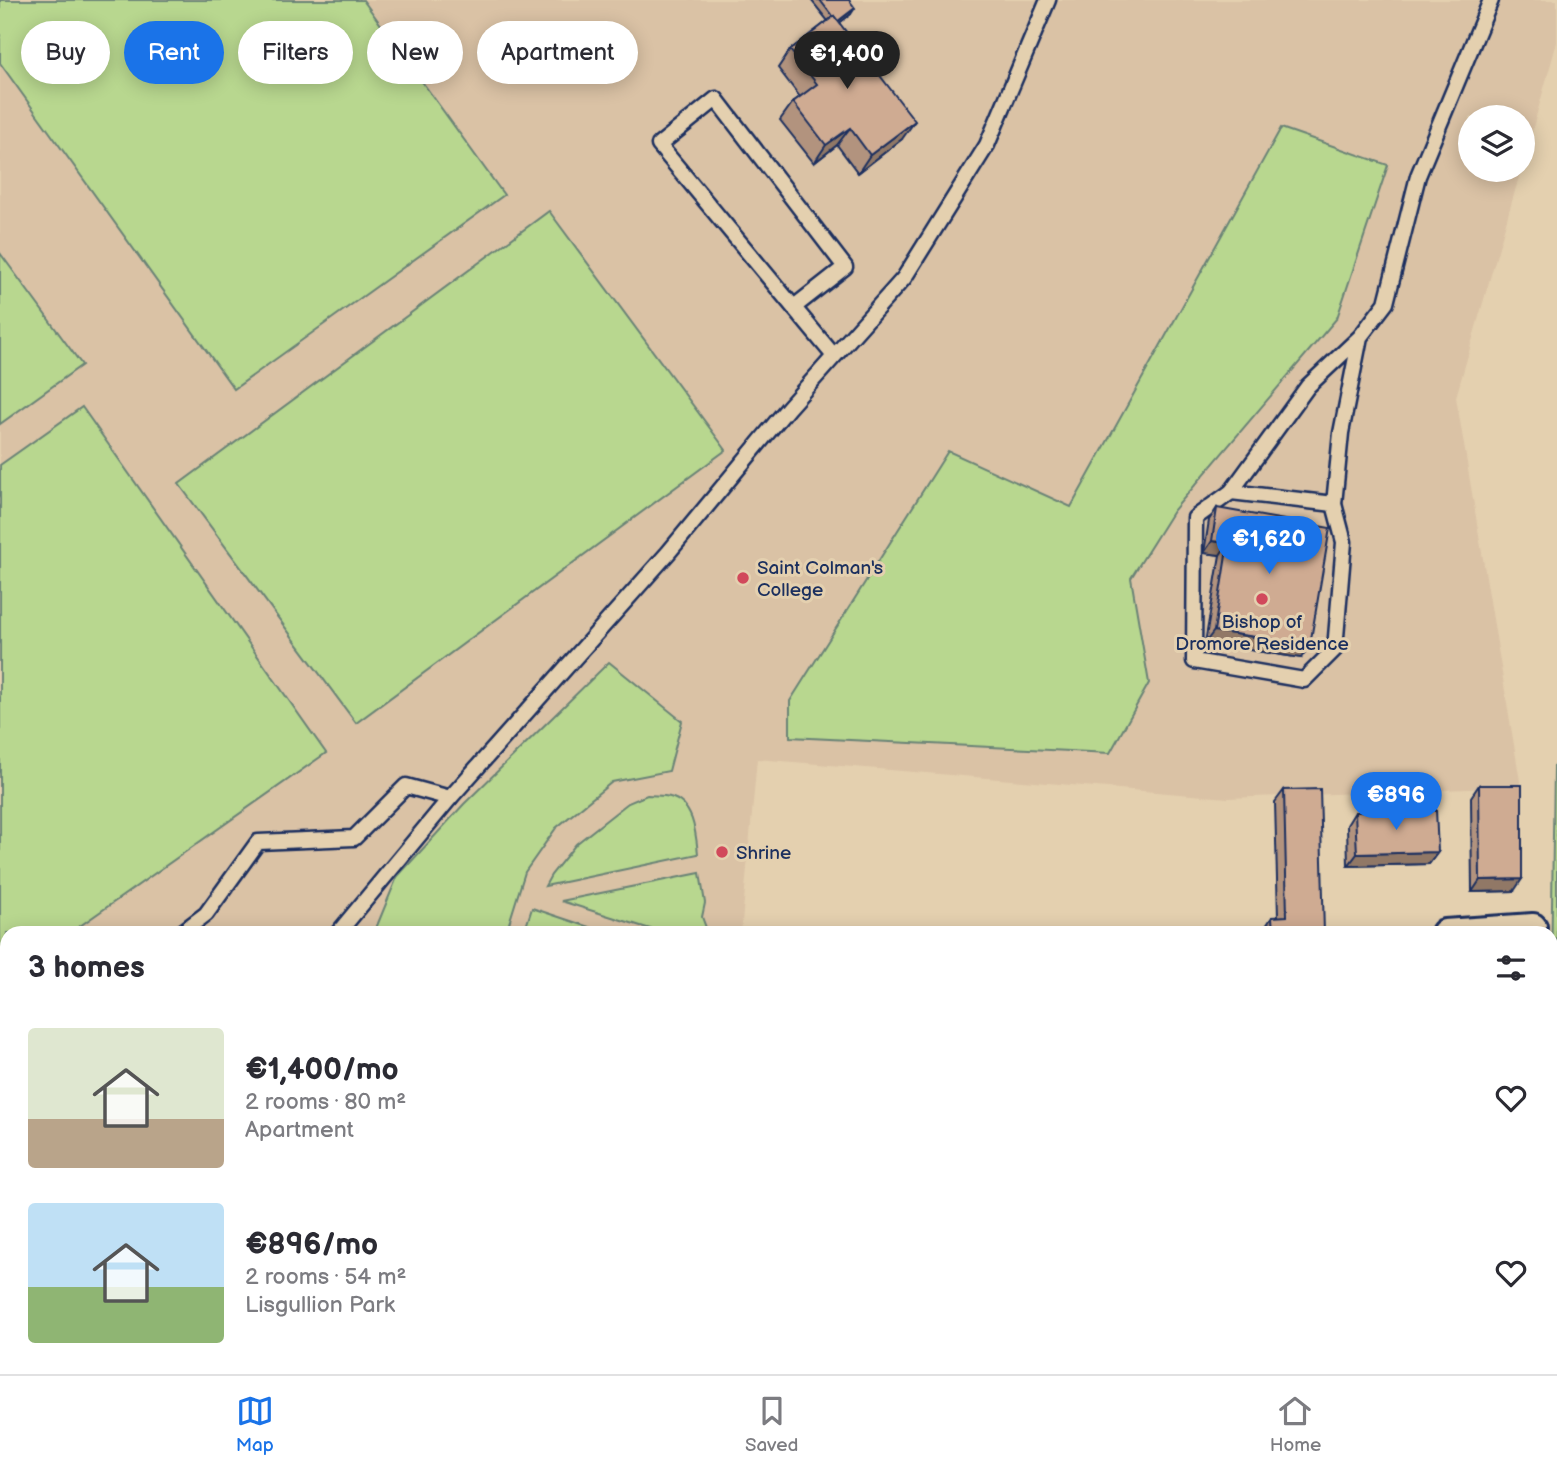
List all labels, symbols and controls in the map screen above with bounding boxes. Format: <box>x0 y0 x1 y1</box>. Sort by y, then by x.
chip: Buy <box>21 21 110 84</box>
chip: Rent <box>124 21 224 84</box>
chip: Filters <box>238 21 353 84</box>
chip: New <box>367 21 463 84</box>
chip: Apartment <box>477 21 638 84</box>
pin: €1,400 <box>790 32 904 91</box>
text: €1,400 <box>810 40 884 68</box>
map controls <box>1458 105 1535 182</box>
button: layers <box>1458 105 1535 182</box>
pin: €1,620 <box>1212 516 1326 576</box>
text: €1,620 <box>1232 525 1306 553</box>
place label: Saint Colman's College <box>757 557 883 602</box>
marker: Saint Colman's College <box>735 570 751 586</box>
marker: Bishop of Dromore Residence <box>1254 591 1270 607</box>
place label: Bishop of Dromore Residence <box>1175 611 1349 656</box>
pin: €896 <box>1355 772 1437 832</box>
text: €896 <box>1367 781 1425 809</box>
place label: Shrine <box>736 842 791 865</box>
marker: Shrine <box>714 844 730 860</box>
icon: filters <box>1492 949 1530 987</box>
text: 3 homes <box>28 950 145 986</box>
text: €1,400/mo <box>245 1052 399 1088</box>
icon: home <box>84 1056 168 1140</box>
icon: heart <box>1492 1079 1530 1117</box>
text: 2 rooms · 80 m² <box>245 1088 406 1116</box>
text: Apartment <box>245 1116 354 1144</box>
text: €896/mo <box>245 1227 378 1263</box>
icon: home <box>84 1231 168 1315</box>
icon: heart <box>1492 1254 1530 1292</box>
text: 2 rooms · 54 m² <box>245 1263 407 1291</box>
text: Lisgullion Park <box>245 1291 395 1319</box>
tab: Map <box>236 1392 274 1457</box>
tab: Saved <box>745 1392 798 1457</box>
tab: Home <box>1270 1392 1321 1457</box>

